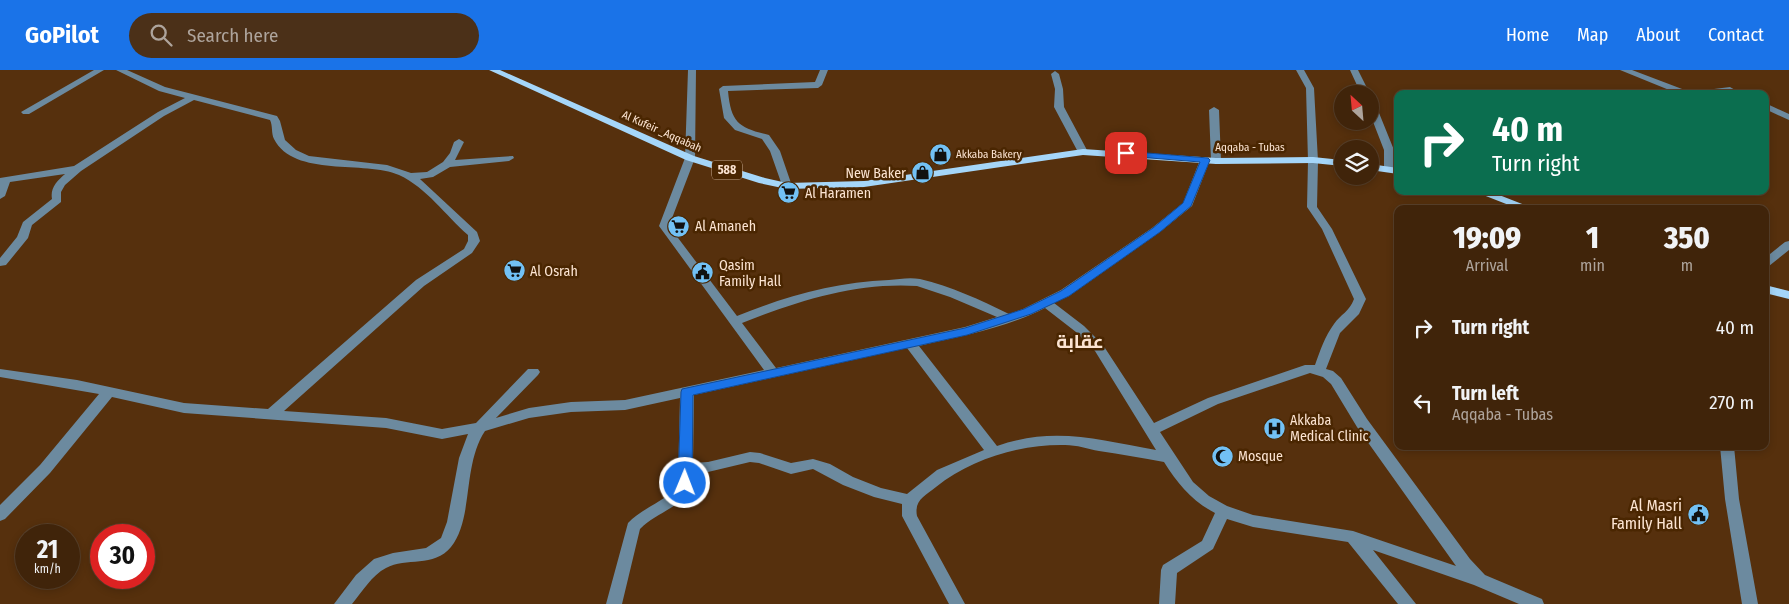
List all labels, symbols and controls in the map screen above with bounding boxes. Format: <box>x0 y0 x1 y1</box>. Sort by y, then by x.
search box <box>129 13 479 58</box>
text: GoPilot <box>25 21 99 49</box>
icon: search <box>147 21 175 49</box>
text: Search here <box>187 24 279 47</box>
text: Home <box>1506 24 1549 46</box>
text: Map <box>1577 24 1608 46</box>
text: About <box>1636 24 1680 46</box>
text: Contact <box>1708 24 1764 46</box>
north arrow <box>1334 85 1379 130</box>
map controls <box>1334 85 1379 185</box>
street label: Al Kufeir _Aqqabah <box>620 108 704 155</box>
text: 40 m <box>1492 108 1563 150</box>
icon: right <box>1409 110 1474 175</box>
pin <box>1105 132 1147 174</box>
icon: arrive <box>1112 139 1140 167</box>
button: layers <box>1334 140 1379 185</box>
street label: Aqqaba - Tubas <box>1215 141 1285 154</box>
shop icon: Akkaba Bakery <box>928 142 952 166</box>
place label: Akkaba Bakery <box>956 148 1022 161</box>
text: Turn right <box>1492 150 1580 177</box>
road number: 588 <box>712 160 742 180</box>
shop icon: New Baker <box>910 161 934 185</box>
place label: New Baker <box>845 165 906 182</box>
supermarket icon: Al Haramen <box>777 181 801 205</box>
place label: Al Haramen <box>805 185 871 202</box>
supermarket icon: Al Amaneh <box>667 214 691 238</box>
place label: Al Amaneh <box>695 218 756 235</box>
text: 19:09 <box>1453 220 1521 256</box>
text: 1 <box>1586 220 1599 256</box>
text: 350 <box>1664 220 1710 256</box>
text: Arrival <box>1466 256 1508 275</box>
text: min <box>1580 256 1605 275</box>
text: m <box>1681 256 1693 275</box>
place label: Qasim Family Hall <box>719 257 781 290</box>
supermarket icon: Al Osrah <box>502 259 526 283</box>
public building icon: Qasim Family Hall <box>691 261 715 285</box>
place label: Al Osrah <box>530 263 578 280</box>
icon: right <box>1409 314 1437 342</box>
text: Turn right <box>1452 316 1529 339</box>
text: 40 m <box>1716 316 1754 339</box>
district label: عقابة <box>1056 330 1104 353</box>
text: Turn left <box>1452 382 1519 405</box>
icon: left <box>1409 389 1437 417</box>
text: 270 m <box>1709 391 1754 414</box>
text: Aqqaba - Tubas <box>1452 405 1553 424</box>
place label: Akkaba Medical Clinic <box>1290 412 1369 445</box>
hospital icon: Akkaba Medical Clinic <box>1262 416 1286 440</box>
mosque icon: Mosque <box>1210 444 1234 468</box>
place label: Mosque <box>1238 448 1283 465</box>
position arrow <box>658 456 710 508</box>
place label: Al Masri Family Hall <box>1611 496 1682 533</box>
public building icon: Al Masri Family Hall <box>1686 502 1710 526</box>
speed limit sign: 30 <box>90 524 155 589</box>
text: 21 <box>37 535 58 565</box>
text: km/h <box>34 562 61 576</box>

